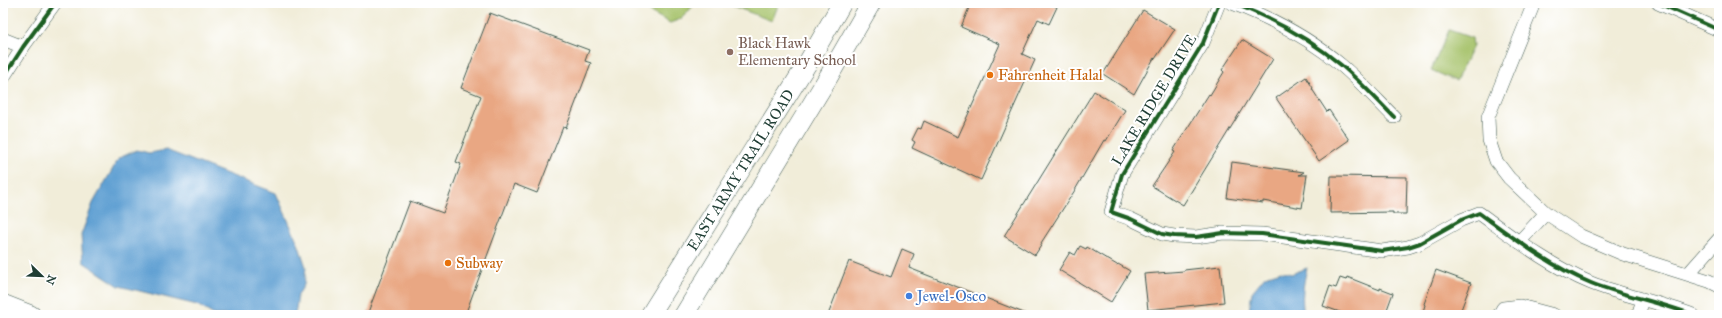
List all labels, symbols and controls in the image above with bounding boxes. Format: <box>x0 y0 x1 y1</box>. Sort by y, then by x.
street label: LAKE RIDGE DRIVE <box>1108 31 1200 169</box>
place label: Black Hawk Elementary School <box>738 34 857 69</box>
marker: Black Hawk Elementary School <box>725 47 735 57</box>
place label: Fahrenheit Halal <box>998 66 1104 84</box>
marker: Fahrenheit Halal <box>985 70 995 80</box>
street label: EAST ARMY TRAIL ROAD <box>683 86 798 254</box>
place label: Subway <box>456 254 504 272</box>
north arrow <box>22 256 62 296</box>
marker: Subway <box>443 258 453 268</box>
text: N <box>43 273 59 287</box>
place label: Jewel-Osco <box>915 287 986 306</box>
marker: Jewel-Osco <box>904 291 914 301</box>

